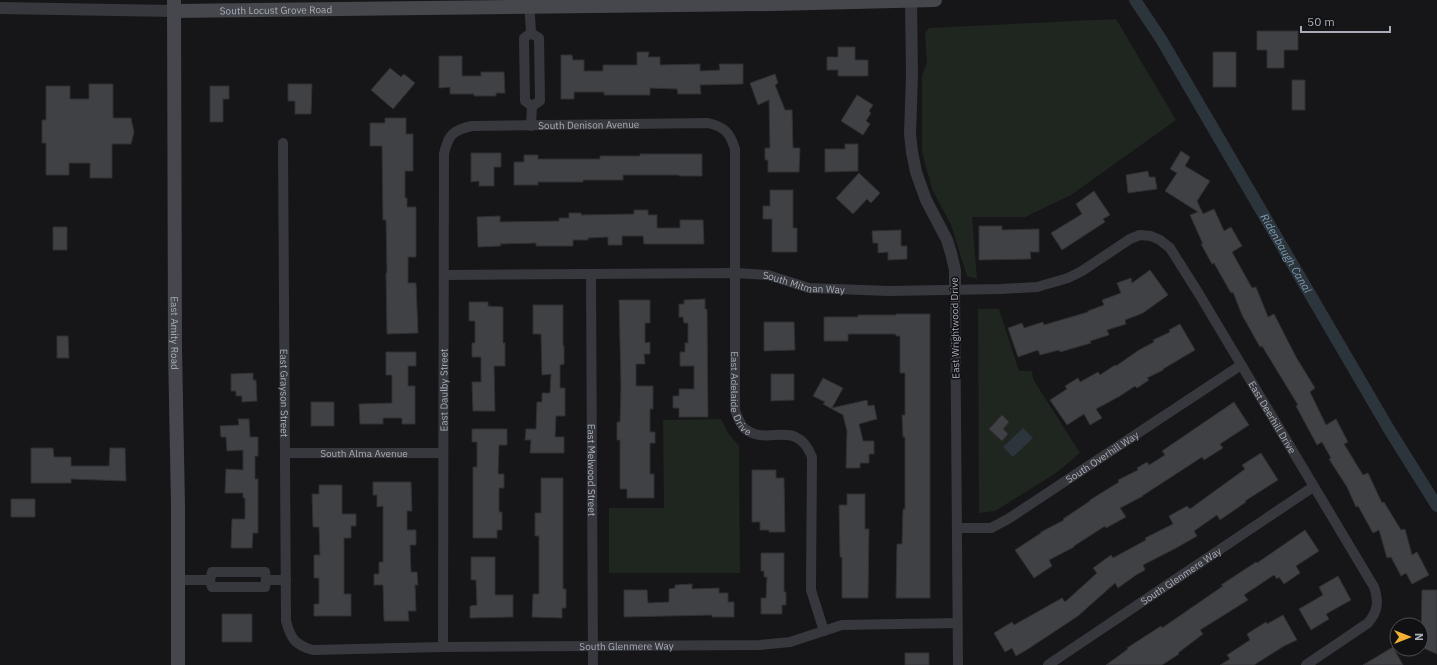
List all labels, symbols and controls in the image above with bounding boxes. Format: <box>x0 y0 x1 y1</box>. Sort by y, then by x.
street label: South Locust Grove Road <box>220 3 332 17</box>
scale bar <box>1301 8 1390 34</box>
text: 50 m <box>1307 14 1335 29</box>
street label: South Denison Avenue <box>538 117 640 132</box>
water label: Ridenbaugh Canal <box>1257 211 1315 296</box>
street label: South Mitman Way <box>763 268 845 296</box>
street label: East Wrightwood Drive <box>948 277 962 379</box>
street label: East Amity Road <box>168 296 182 370</box>
street label: East Daulby Street <box>437 348 450 431</box>
street label: East Grayson Street <box>278 349 291 438</box>
street label: East Adelaide Drive <box>729 351 754 438</box>
street label: East Deerhill Drive <box>1246 378 1299 456</box>
street label: East Melwood Street <box>585 424 599 517</box>
street label: South Overhill Way <box>1063 428 1141 486</box>
street label: South Alma Avenue <box>320 447 408 460</box>
street label: South Glenmere Way <box>1138 544 1224 608</box>
north arrow <box>1389 617 1429 657</box>
text: N <box>1412 633 1426 641</box>
street label: South Glenmere Way <box>579 639 674 653</box>

